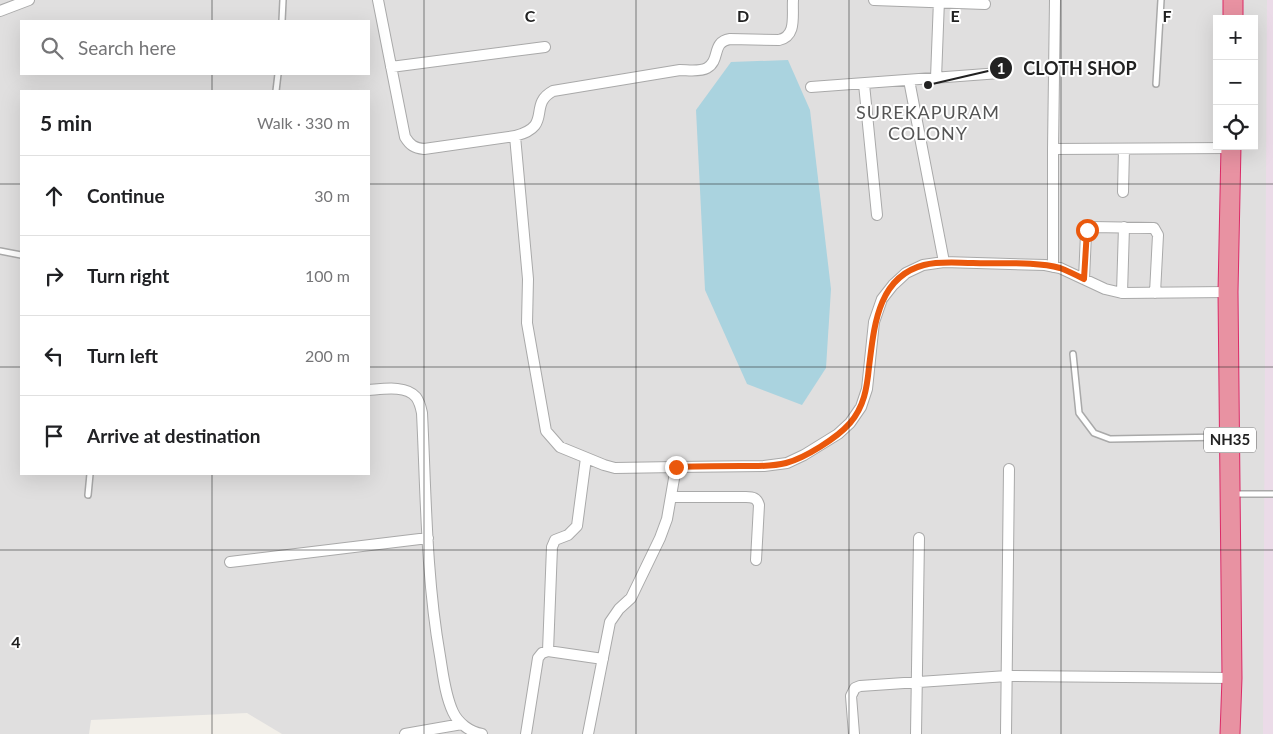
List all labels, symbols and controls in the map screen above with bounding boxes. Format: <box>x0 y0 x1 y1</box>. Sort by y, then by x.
text: C <box>525 6 536 25</box>
text: D <box>737 6 749 25</box>
text: E <box>950 6 960 25</box>
text: F <box>1162 6 1172 25</box>
map controls <box>1213 15 1258 150</box>
button: + <box>1213 15 1258 60</box>
search box <box>20 20 370 75</box>
icon: search <box>38 34 66 62</box>
text: Search here <box>78 36 176 59</box>
callout: CLOTH SHOP <box>988 52 1146 85</box>
text: CLOTH SHOP <box>1023 57 1137 79</box>
text: 1 <box>997 59 1005 77</box>
button: − <box>1213 60 1258 105</box>
district label: SUREKAPURAM COLONY <box>856 101 1000 144</box>
button: locate <box>1213 105 1258 150</box>
text: 5 min <box>40 110 92 135</box>
text: Walk · 330 m <box>257 113 350 132</box>
icon: ahead <box>40 182 68 210</box>
text: Continue <box>87 184 165 207</box>
text: 30 m <box>314 186 350 205</box>
route start <box>1076 219 1099 242</box>
icon: right <box>40 262 68 290</box>
text: Turn right <box>87 264 169 287</box>
text: 100 m <box>305 266 350 285</box>
icon: left <box>40 342 68 370</box>
text: Turn left <box>87 344 158 367</box>
text: 200 m <box>305 346 350 365</box>
icon: arrive <box>40 422 68 450</box>
text: Arrive at destination <box>87 424 260 447</box>
road number: NH35 <box>1204 428 1256 452</box>
route end <box>665 456 688 479</box>
text: 4 <box>11 632 21 651</box>

